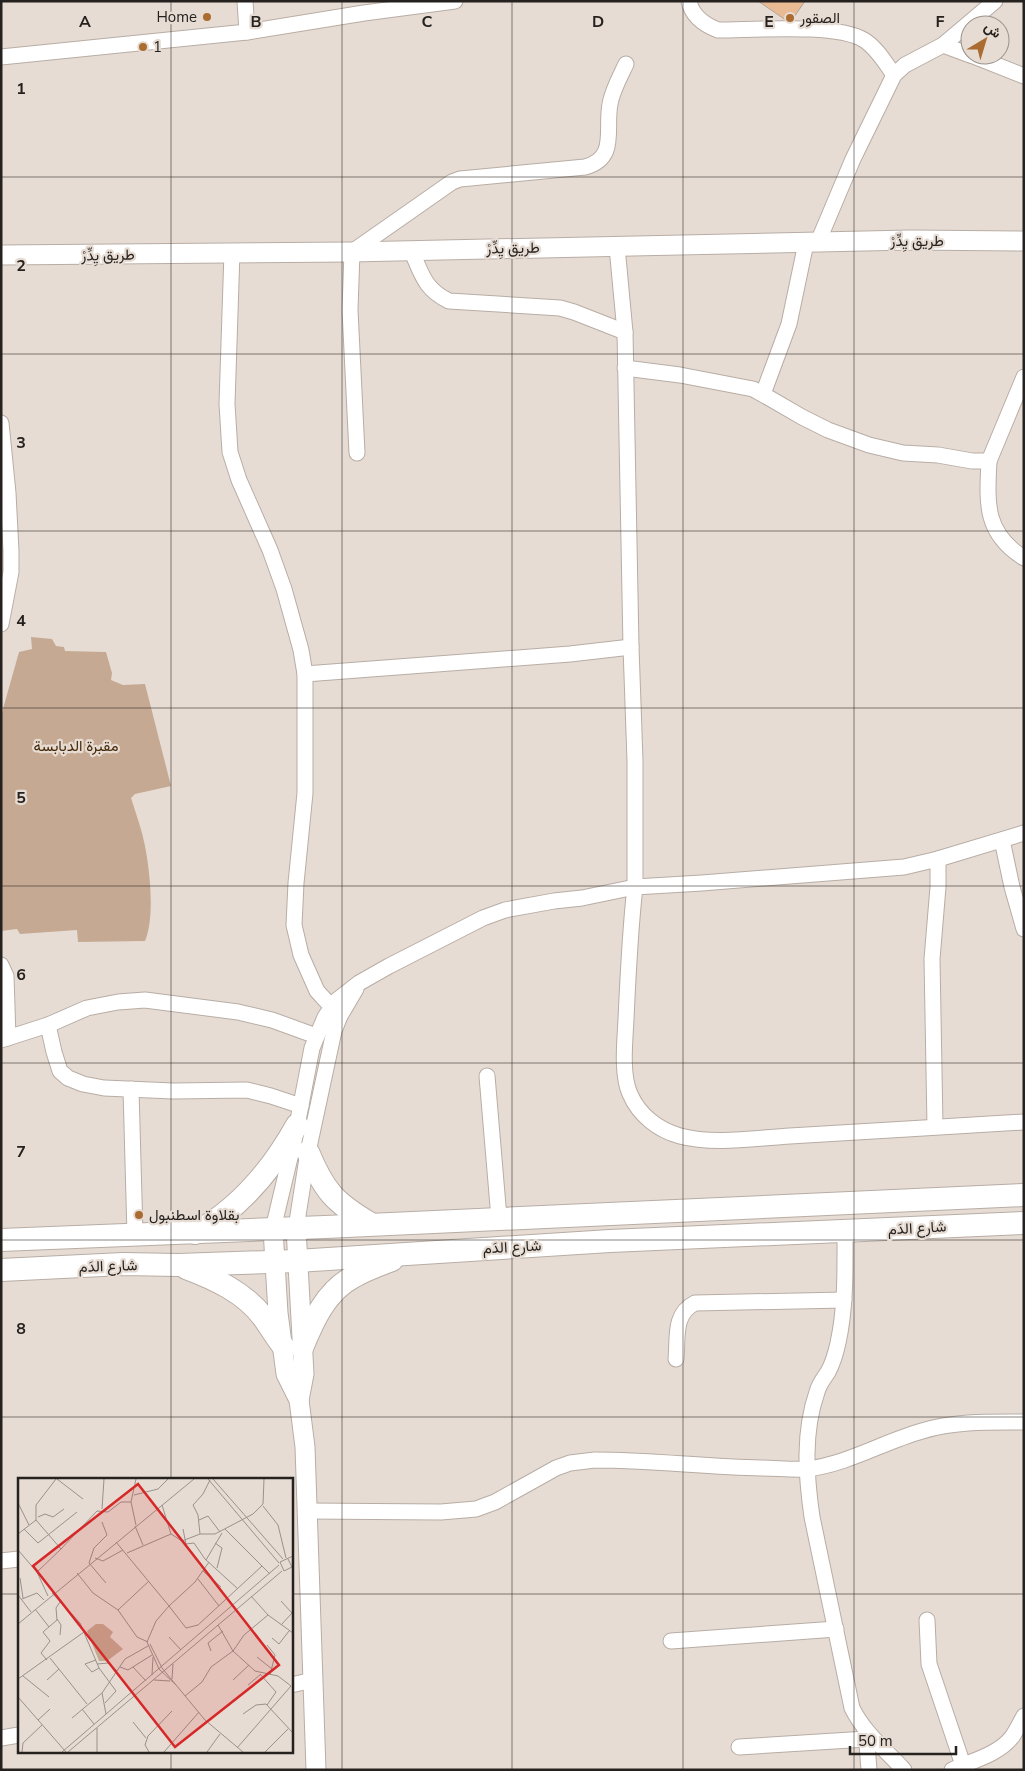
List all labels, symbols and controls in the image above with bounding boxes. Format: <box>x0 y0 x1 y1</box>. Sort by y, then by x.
place label: Home <box>156 7 197 27</box>
place label: الصقور <box>799 8 840 28</box>
text: A <box>79 11 91 33</box>
marker: Home <box>201 11 213 23</box>
text: B <box>250 11 262 33</box>
text: C <box>422 11 433 33</box>
text: D <box>592 11 604 33</box>
text: E <box>764 11 774 33</box>
text: F <box>936 11 945 33</box>
marker: الصقور <box>784 12 796 24</box>
north arrow <box>960 15 1010 65</box>
text: ش <box>980 17 1005 43</box>
place label: 1 <box>153 37 162 57</box>
marker: 1 <box>137 41 149 53</box>
text: 1 <box>16 78 26 100</box>
street label: طريق يِدِّرْ <box>889 231 944 252</box>
street label: طريق يِدِّرْ <box>485 238 540 260</box>
street label: طريق يِدِّرْ <box>80 245 135 267</box>
text: 2 <box>16 255 26 277</box>
text: 3 <box>16 432 26 454</box>
text: 4 <box>16 610 26 632</box>
park label: مقبرة الدبابسة <box>33 736 119 756</box>
text: 5 <box>16 787 26 809</box>
text: 6 <box>16 964 26 986</box>
text: 7 <box>16 1141 26 1163</box>
place label: بقلاوة اسطنبول <box>149 1205 239 1225</box>
marker: بقلاوة اسطنبول <box>133 1209 145 1221</box>
street label: شارع الدَم <box>887 1216 947 1241</box>
street label: شارع الدَم <box>482 1235 542 1260</box>
street label: شارع الدَم <box>78 1255 138 1278</box>
text: 8 <box>16 1318 26 1340</box>
inset map <box>18 1478 292 1754</box>
scale bar <box>850 1724 956 1756</box>
text: 50 m <box>858 1731 893 1751</box>

